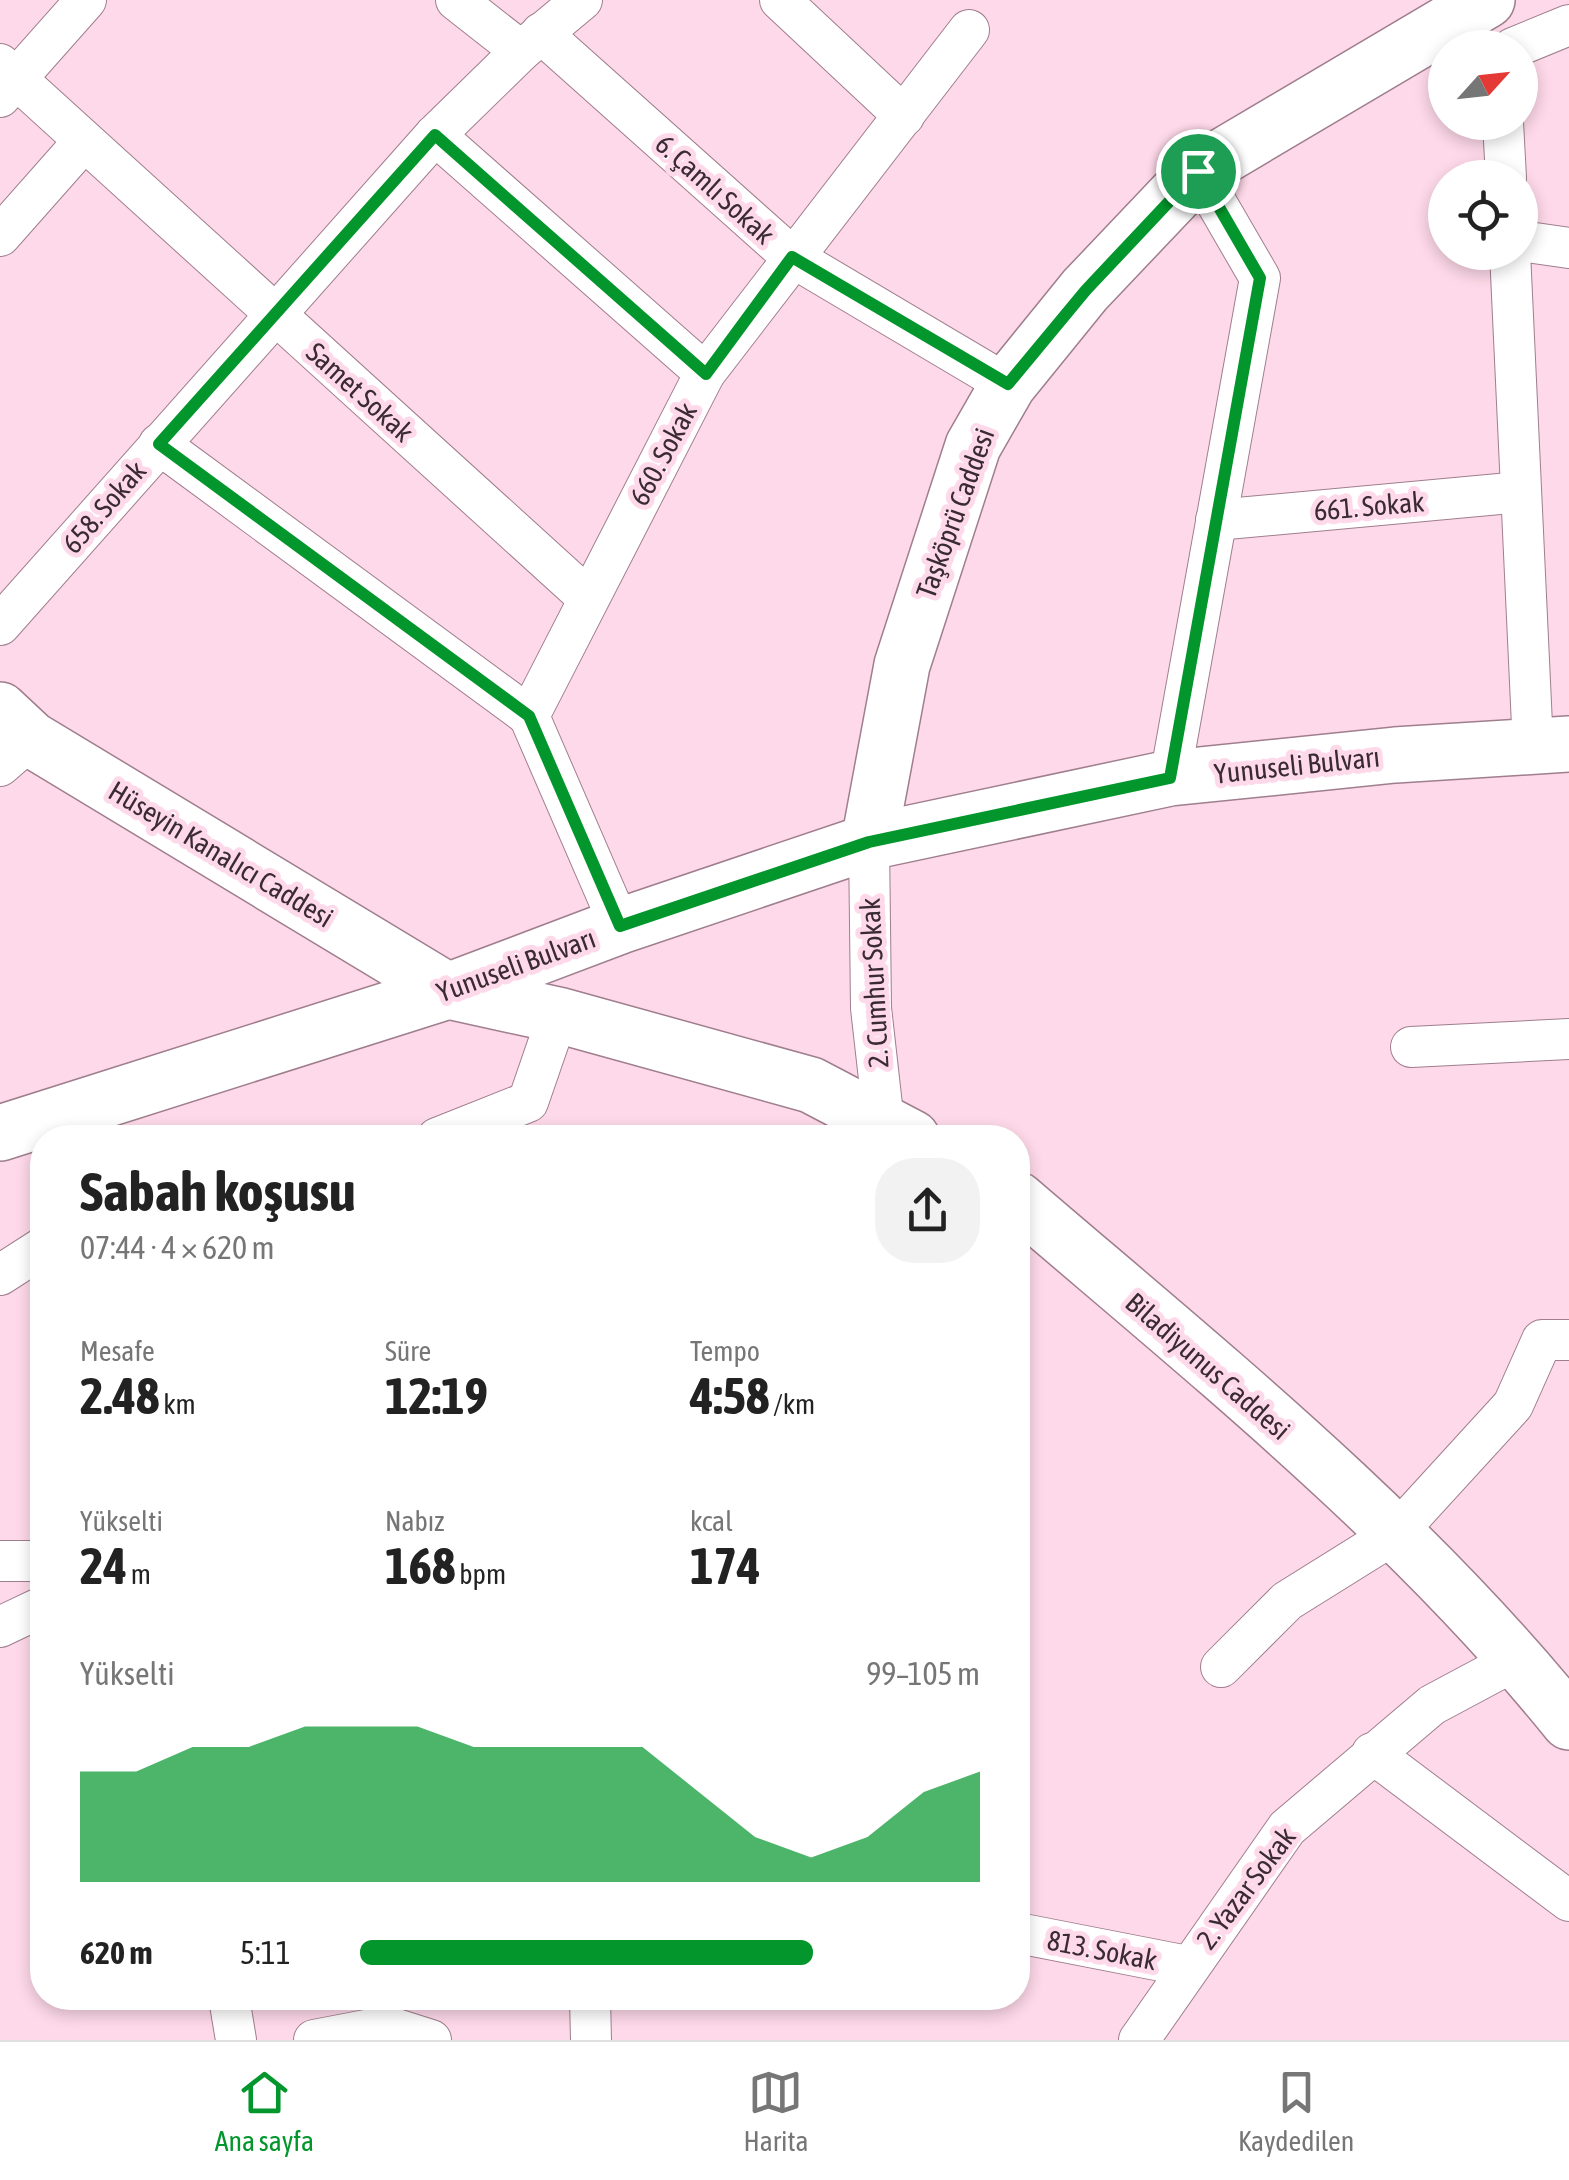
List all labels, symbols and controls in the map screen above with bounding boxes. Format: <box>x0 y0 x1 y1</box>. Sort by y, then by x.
north arrow <box>1428 30 1538 140</box>
map controls <box>1428 30 1538 270</box>
street label: 6. Çamlı Sokak <box>649 128 781 250</box>
pin <box>1156 129 1241 214</box>
icon: arrive <box>1171 144 1226 199</box>
button: locate <box>1428 160 1538 270</box>
street label: Samet Sokak <box>300 336 420 448</box>
street label: 660. Sokak <box>623 398 703 510</box>
street label: Taşköprü Caddesi <box>909 424 1001 602</box>
street label: 658. Sokak <box>56 455 152 559</box>
street label: 661. Sokak <box>1312 485 1426 527</box>
street label: Yunuseli Bulvarı <box>1213 740 1381 790</box>
street label: Hüseyin Kanalıcı Caddesi <box>103 774 339 934</box>
street label: 2. Cumhur Sokak <box>854 897 894 1069</box>
street label: Yunuseli Bulvarı <box>432 922 600 1008</box>
button: share <box>875 1158 980 1263</box>
text: Sabah koşusu <box>80 1160 355 1223</box>
text: 07:44 · 4 × 620 m <box>80 1229 274 1266</box>
street label: Biladiyunus Caddesi <box>1119 1286 1297 1446</box>
text: Mesafe <box>80 1335 155 1367</box>
text: Süre <box>385 1335 431 1367</box>
text: Tempo <box>690 1335 760 1367</box>
text: 2.48 <box>80 1367 159 1425</box>
text: 12:19 <box>385 1367 488 1425</box>
text: 4:58 <box>690 1367 769 1425</box>
text: km <box>159 1388 196 1420</box>
text: /km <box>769 1388 815 1420</box>
text: Yükselti <box>80 1505 163 1537</box>
text: Nabız <box>385 1505 444 1537</box>
text: kcal <box>690 1505 733 1537</box>
text: 24 <box>80 1537 127 1595</box>
text: 168 <box>385 1537 456 1595</box>
text: 174 <box>690 1537 761 1595</box>
text: m <box>127 1558 151 1590</box>
text: bpm <box>456 1558 506 1590</box>
text: Yükselti <box>80 1655 175 1692</box>
text: 99–105 m <box>866 1655 980 1692</box>
street label: 2. Yazar Sokak <box>1190 1821 1302 1955</box>
street label: 813. Sokak <box>1045 1924 1159 1976</box>
text: 620 m <box>80 1934 153 1971</box>
text: 5:11 <box>240 1934 291 1971</box>
tab: Ana sayfa <box>215 2065 314 2157</box>
tab: Harita <box>743 2065 809 2157</box>
tab: Kaydedilen <box>1238 2065 1354 2157</box>

